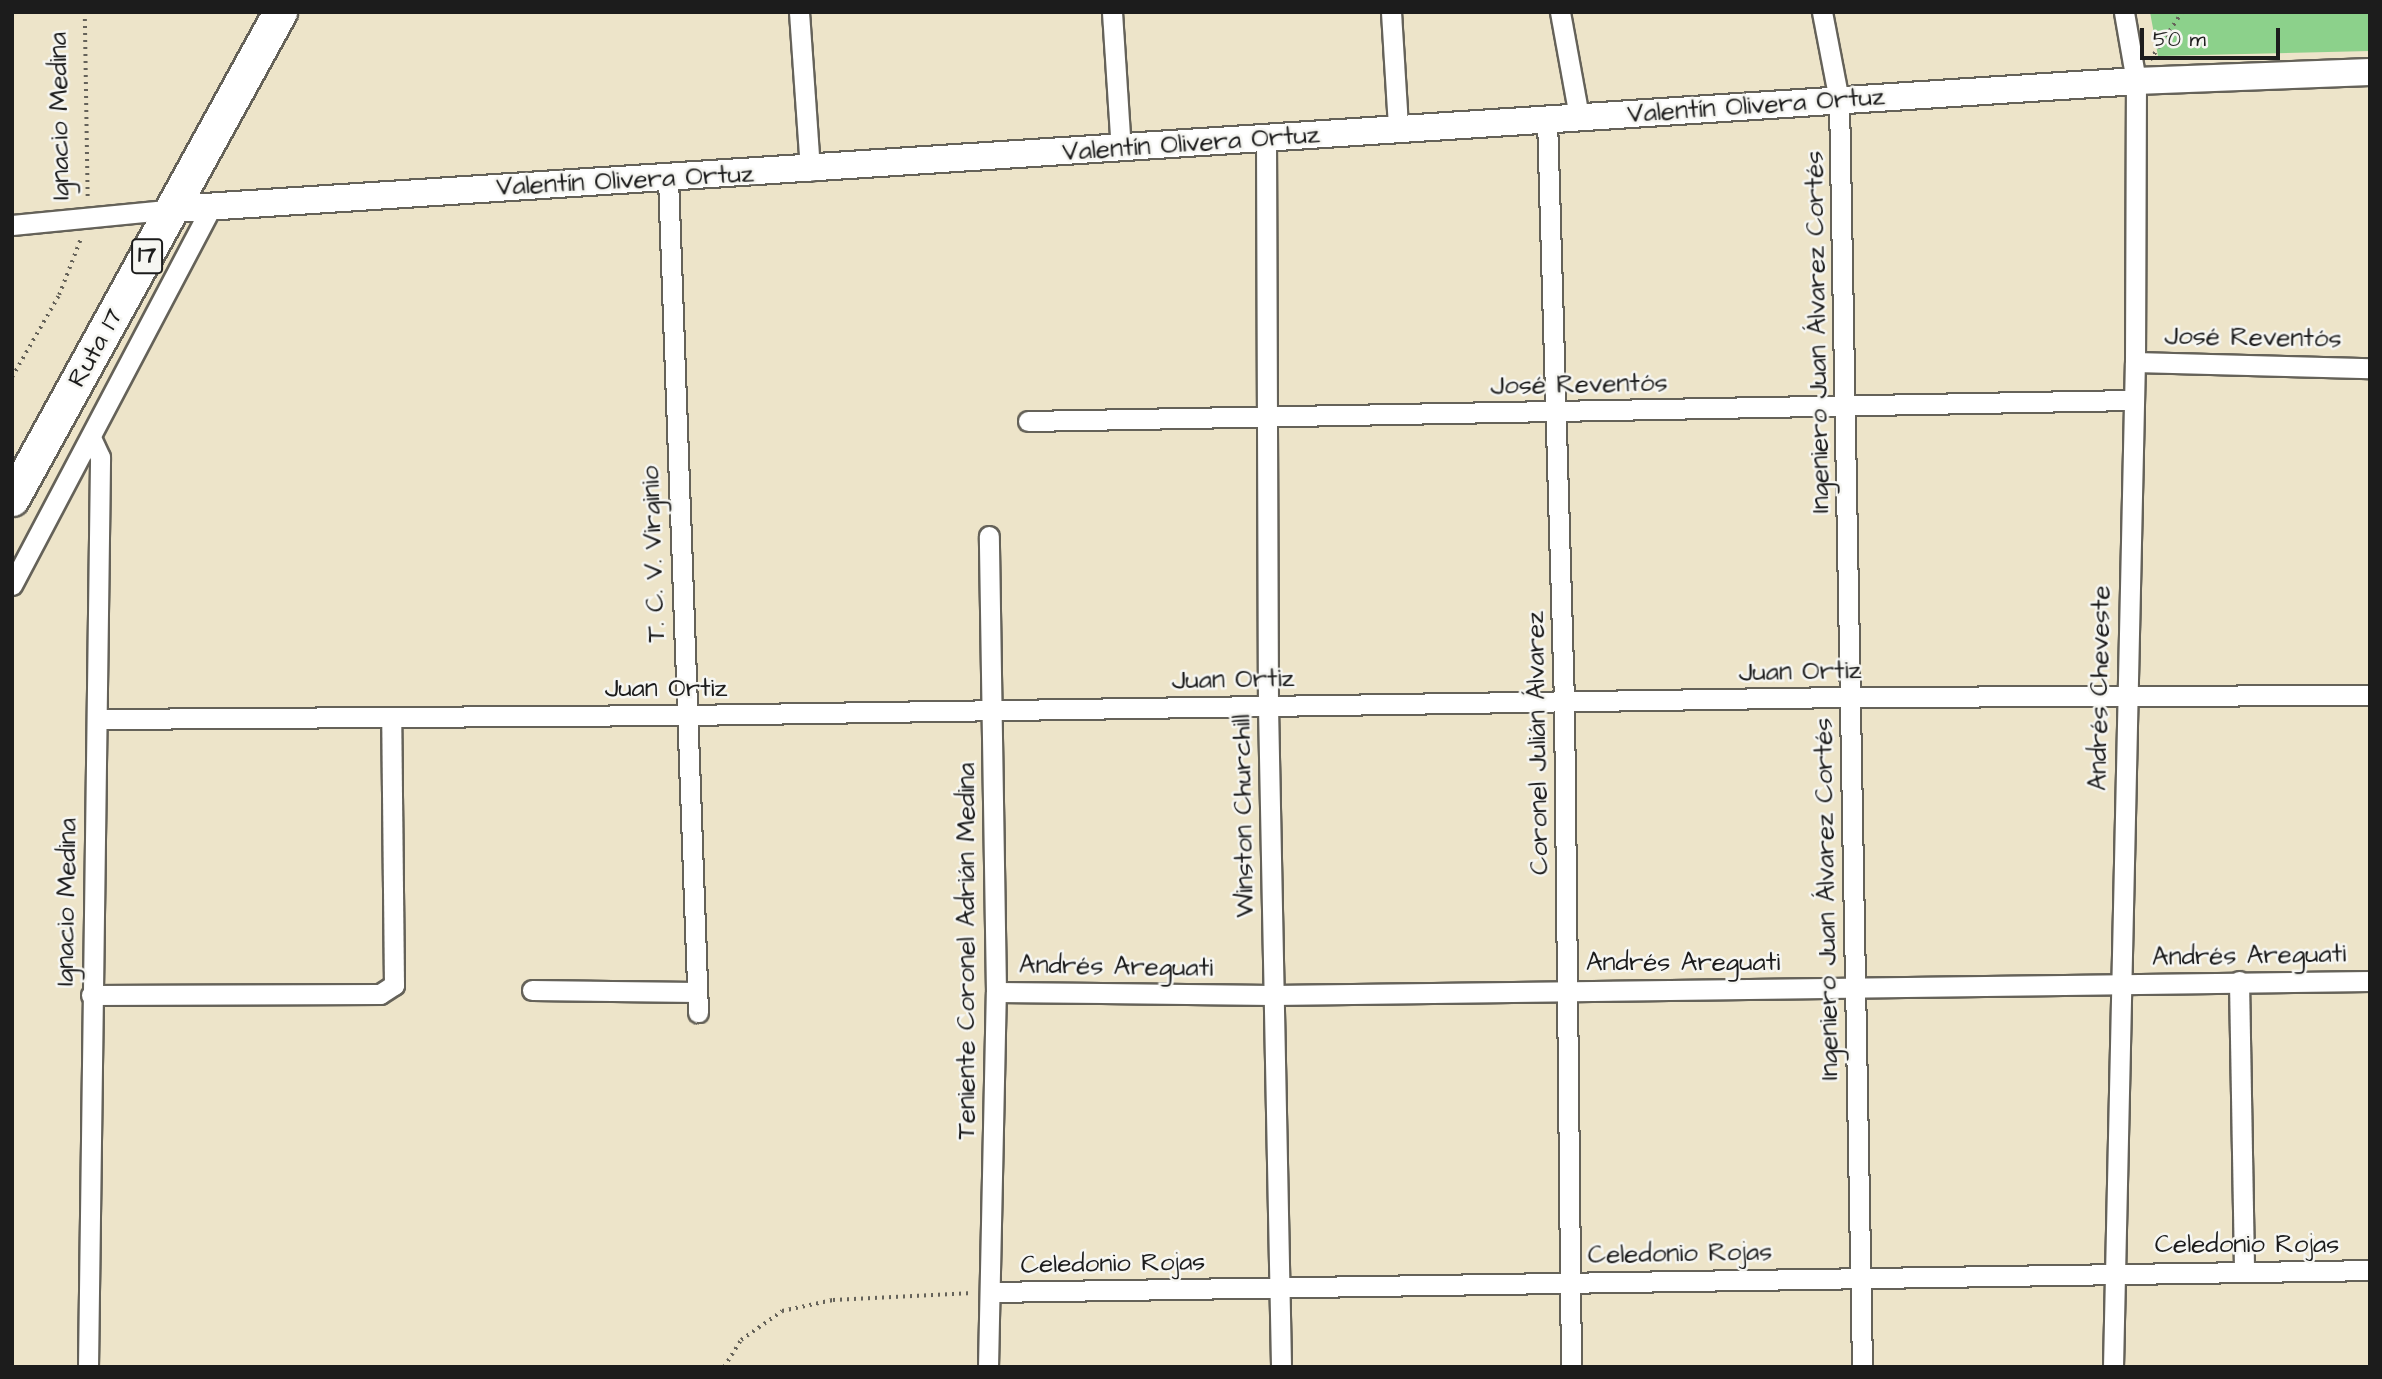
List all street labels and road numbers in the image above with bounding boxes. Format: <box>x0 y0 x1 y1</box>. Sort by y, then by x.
street label: Ignacio Medina <box>43 32 77 200</box>
street label: Valentín Olivera Ortuz <box>1626 81 1886 131</box>
street label: Valentín Olivera Ortuz <box>1061 119 1321 169</box>
street label: Ingeniero Juan Álvarez Cortés <box>1799 150 1837 514</box>
street label: Valentín Olivera Ortuz <box>495 159 755 203</box>
road number: 17 <box>130 235 164 276</box>
street label: Ruta 17 <box>62 303 130 393</box>
street label: José Reventós <box>2164 321 2342 355</box>
street label: José Reventós <box>1490 368 1668 402</box>
street label: T. C. V. Virginio <box>635 465 673 643</box>
street label: Andrés Cheveste <box>2083 585 2117 791</box>
street label: Coronel Julián Álvarez <box>1520 611 1556 875</box>
street label: Juan Ortiz <box>1738 655 1862 689</box>
street label: Juan Ortiz <box>1171 663 1295 697</box>
street label: Juan Ortiz <box>605 673 727 705</box>
street label: Winston Churchill <box>1227 714 1261 918</box>
street label: Ingeniero Juan Álvarez Cortés <box>1808 717 1846 1081</box>
street label: Teniente Coronel Adrián Medina <box>951 763 983 1139</box>
street label: Ignacio Medina <box>50 818 84 986</box>
street label: Andrés Areguati <box>2152 939 2346 973</box>
street label: Andrés Areguati <box>1586 947 1780 979</box>
street label: Andrés Areguati <box>1019 950 1213 984</box>
street label: Celedonio Rojas <box>2155 1229 2339 1261</box>
street label: Celedonio Rojas <box>1587 1237 1773 1271</box>
street label: Celedonio Rojas <box>1020 1247 1206 1281</box>

